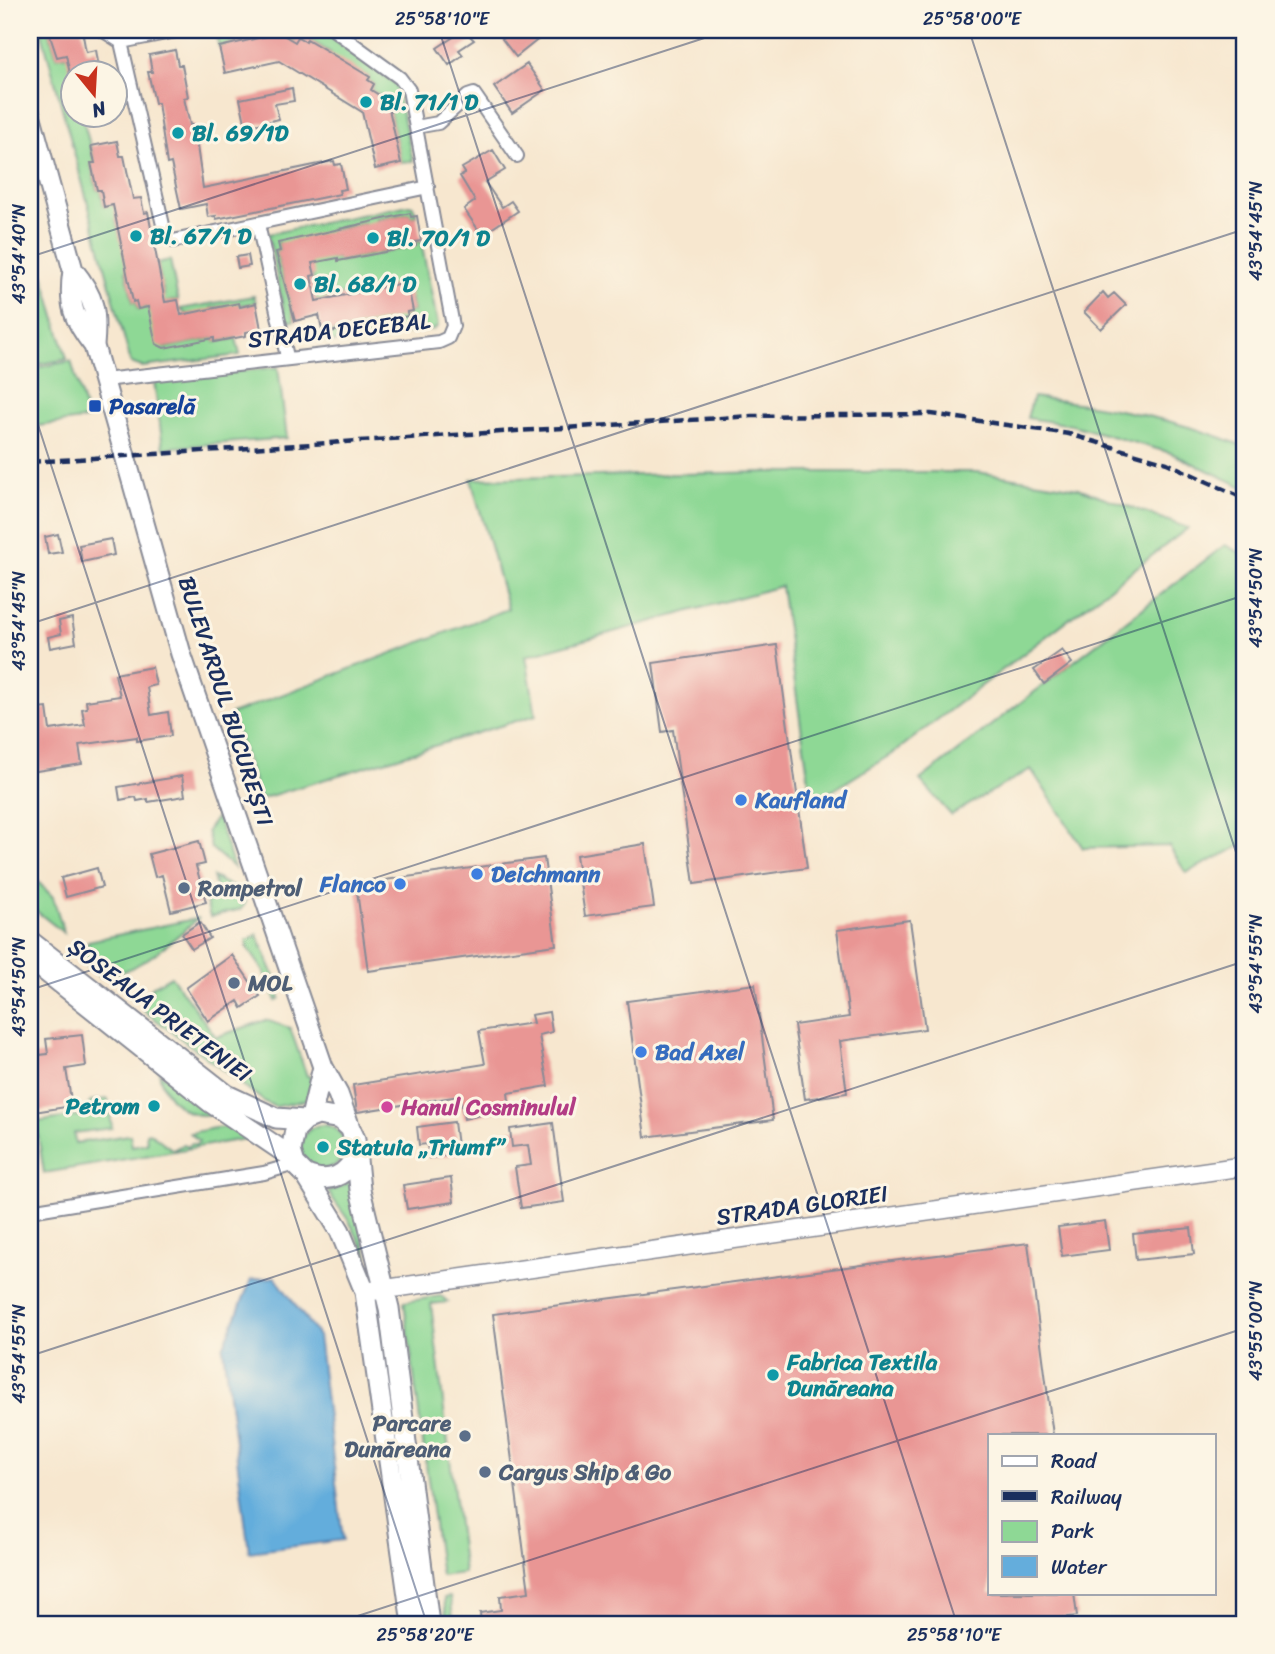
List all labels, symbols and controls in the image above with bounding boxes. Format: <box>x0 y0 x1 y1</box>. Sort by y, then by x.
text: 25°58'10"E <box>395 3 490 35</box>
text: 25°58'00"E <box>923 3 1022 35</box>
north arrow <box>60 60 130 130</box>
place label: Bl. 71/1 D <box>380 82 479 123</box>
text: N <box>87 92 111 128</box>
marker: Bl. 71/1 D <box>358 94 374 110</box>
place label: Bl. 69/1D <box>192 113 289 154</box>
marker: Bl. 69/1D <box>170 125 186 141</box>
text: 43°54'45"N <box>1240 180 1272 281</box>
text: 43°54'40"N <box>3 203 35 304</box>
place label: Bl. 67/1 D <box>150 216 252 257</box>
place label: Bl. 70/1 D <box>387 218 491 259</box>
marker: Bl. 67/1 D <box>128 228 144 244</box>
marker: Bl. 70/1 D <box>365 230 381 246</box>
place label: Bl. 68/1 D <box>314 264 417 305</box>
marker: Bl. 68/1 D <box>292 276 308 292</box>
street label: STRADA DECEBAL <box>246 300 433 360</box>
place label: Pasarelă <box>109 386 197 427</box>
marker: Pasarelă <box>87 398 103 414</box>
text: 43°54'50"N <box>1240 547 1272 648</box>
text: 43°54'45"N <box>3 570 35 671</box>
street label: BULEVARDUL BUCUREȘTI <box>166 571 285 831</box>
place label: Kaufland <box>754 780 848 821</box>
marker: Kaufland <box>733 792 749 808</box>
place label: Deichmann <box>491 854 601 895</box>
place label: Flanco <box>319 864 386 905</box>
marker: Deichmann <box>469 866 485 882</box>
place label: Rompetrol <box>197 868 303 909</box>
marker: Flanco <box>392 876 408 892</box>
marker: Rompetrol <box>176 880 192 896</box>
text: 43°54'55"N <box>1240 914 1272 1014</box>
street label: ȘOSEAUA PRIETENIEI <box>59 927 261 1094</box>
text: 43°54'50"N <box>3 936 35 1037</box>
place label: MOL <box>247 963 293 1004</box>
marker: MOL <box>226 975 242 991</box>
place label: Bad Axel <box>655 1032 746 1073</box>
marker: Bad Axel <box>633 1044 649 1060</box>
place label: Petrom <box>65 1086 140 1127</box>
place label: Hanul Cosminulul <box>400 1087 577 1128</box>
marker: Petrom <box>146 1098 162 1114</box>
marker: Hanul Cosminulul <box>379 1099 395 1115</box>
place label: Statuia „Triumf” <box>336 1127 507 1168</box>
marker: Statuia „Triumf” <box>315 1139 331 1155</box>
street label: STRADA GLORIEI <box>714 1173 891 1238</box>
text: 43°55'00"N <box>1240 1280 1272 1381</box>
text: 43°54'55"N <box>3 1304 35 1404</box>
place label: Fabrica Textila Dunăreana <box>786 1342 938 1409</box>
marker: Fabrica Textila Dunăreana <box>765 1367 781 1383</box>
place label: Parcare Dunăreana <box>344 1403 452 1470</box>
marker: Parcare Dunăreana <box>457 1428 473 1444</box>
legend <box>988 1434 1216 1594</box>
text: Road <box>1051 1442 1098 1480</box>
place label: Cargus Ship & Go <box>498 1452 672 1493</box>
marker: Cargus Ship & Go <box>477 1464 493 1480</box>
text: Railway <box>1051 1478 1122 1516</box>
text: Park <box>1051 1512 1094 1550</box>
text: Water <box>1051 1548 1108 1586</box>
text: 25°58'20"E <box>377 1619 474 1651</box>
text: 25°58'10"E <box>907 1619 1002 1651</box>

